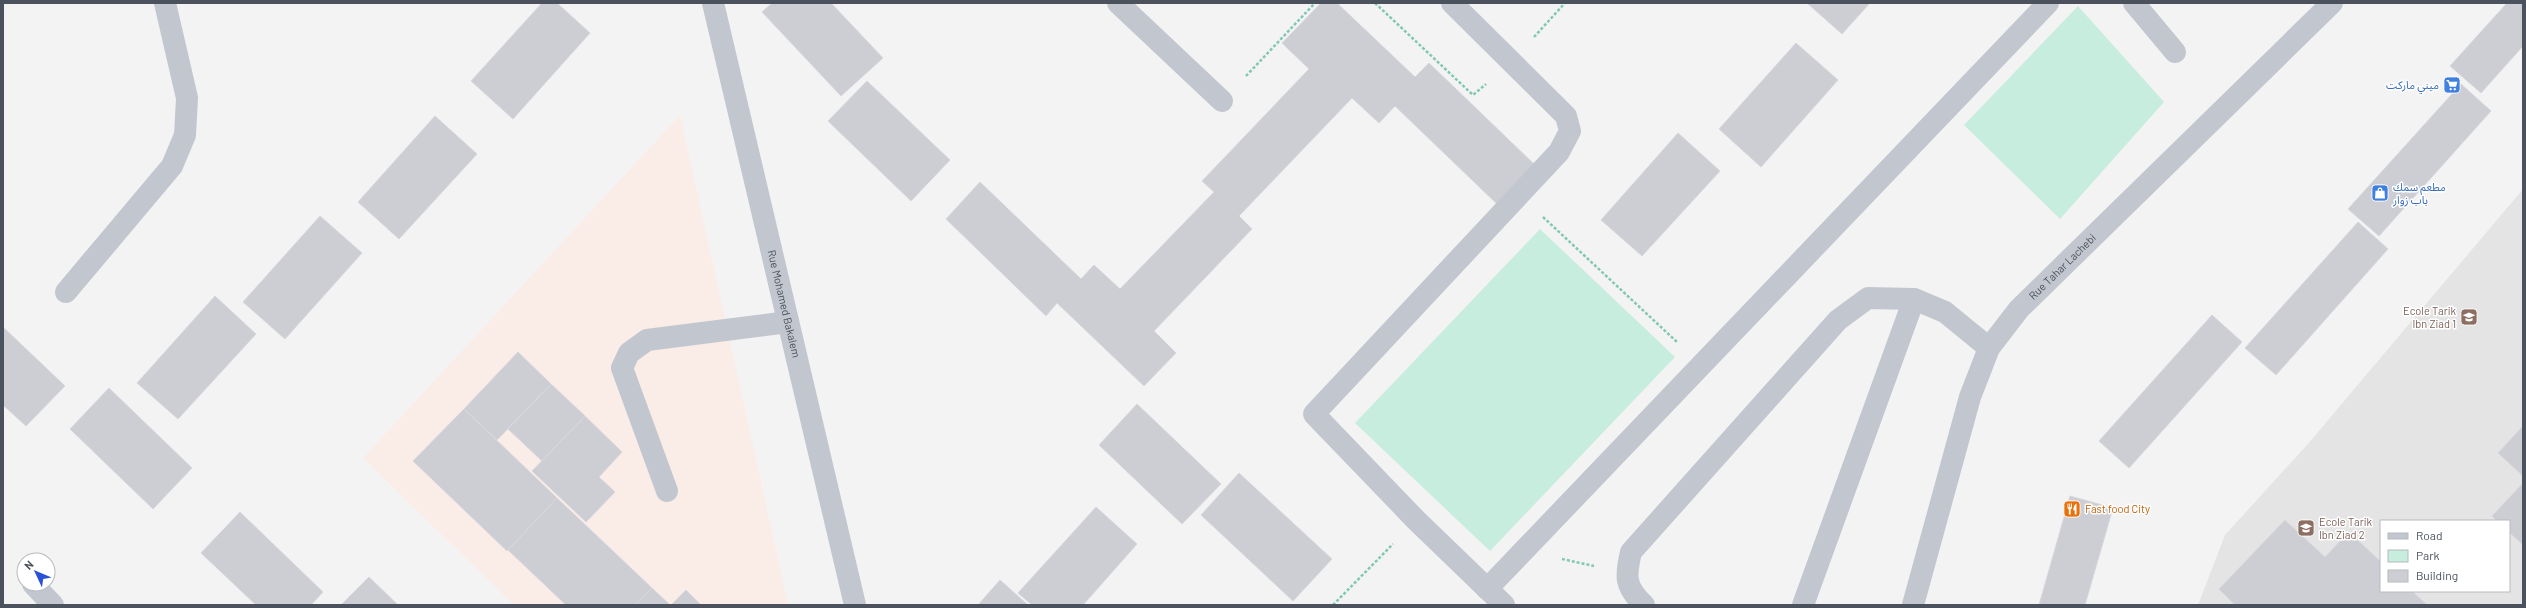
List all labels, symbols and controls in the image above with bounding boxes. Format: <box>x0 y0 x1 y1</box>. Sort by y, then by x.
supermarket icon: ميني ماركت <box>2442 75 2462 95</box>
place label: ميني ماركت <box>2386 78 2439 95</box>
place label: مطعم سمك باب زوار <box>2392 180 2446 207</box>
shop icon: مطعم سمك باب زوار <box>2370 183 2390 203</box>
street label: Rue Tahar Lachebi <box>2026 231 2098 302</box>
street label: Rue Mohamed Bakalem <box>765 248 803 359</box>
place label: Ecole Tarik Ibn Ziad 1 <box>2403 304 2456 330</box>
school or university icon: Ecole Tarik Ibn Ziad 1 <box>2459 307 2479 327</box>
restaurant icon: Fast food City <box>2062 499 2082 519</box>
place label: Fast food City <box>2085 502 2150 515</box>
place label: Ecole Tarik Ibn Ziad 2 <box>2319 515 2372 541</box>
school or university icon: Ecole Tarik Ibn Ziad 2 <box>2296 518 2316 538</box>
legend <box>2380 520 2510 592</box>
text: Road <box>2416 528 2443 542</box>
text: Park <box>2416 548 2440 562</box>
north arrow <box>16 552 56 592</box>
text: N <box>21 558 36 572</box>
text: Building <box>2416 568 2458 582</box>

